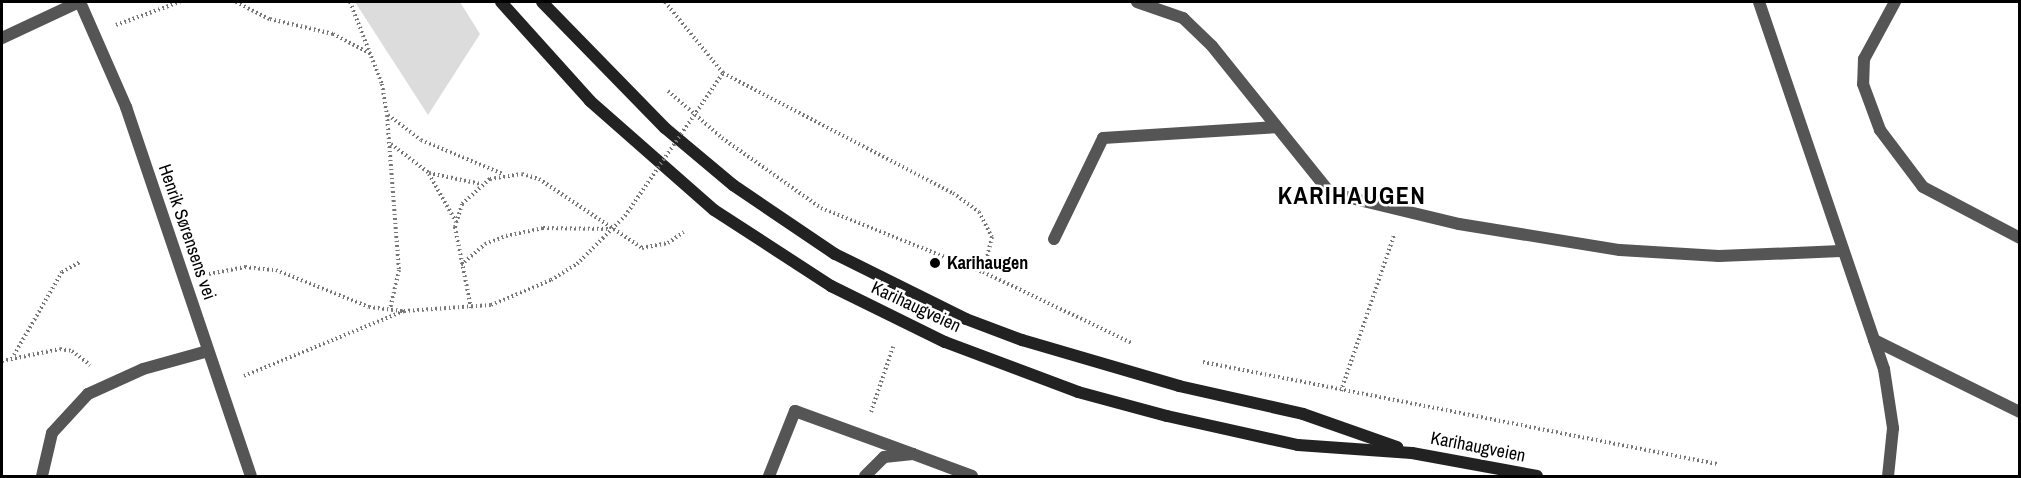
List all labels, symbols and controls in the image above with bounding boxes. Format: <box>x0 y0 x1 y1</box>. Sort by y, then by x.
street label: Henrik Sørensens vei <box>154 161 220 303</box>
district label: KARIHAUGEN <box>1278 182 1426 210</box>
place label: Karihaugen <box>947 252 1028 274</box>
marker: Karihaugen <box>928 256 942 270</box>
street label: Karihaugveien <box>868 277 964 337</box>
street label: Karihaugveien <box>1429 427 1527 467</box>

